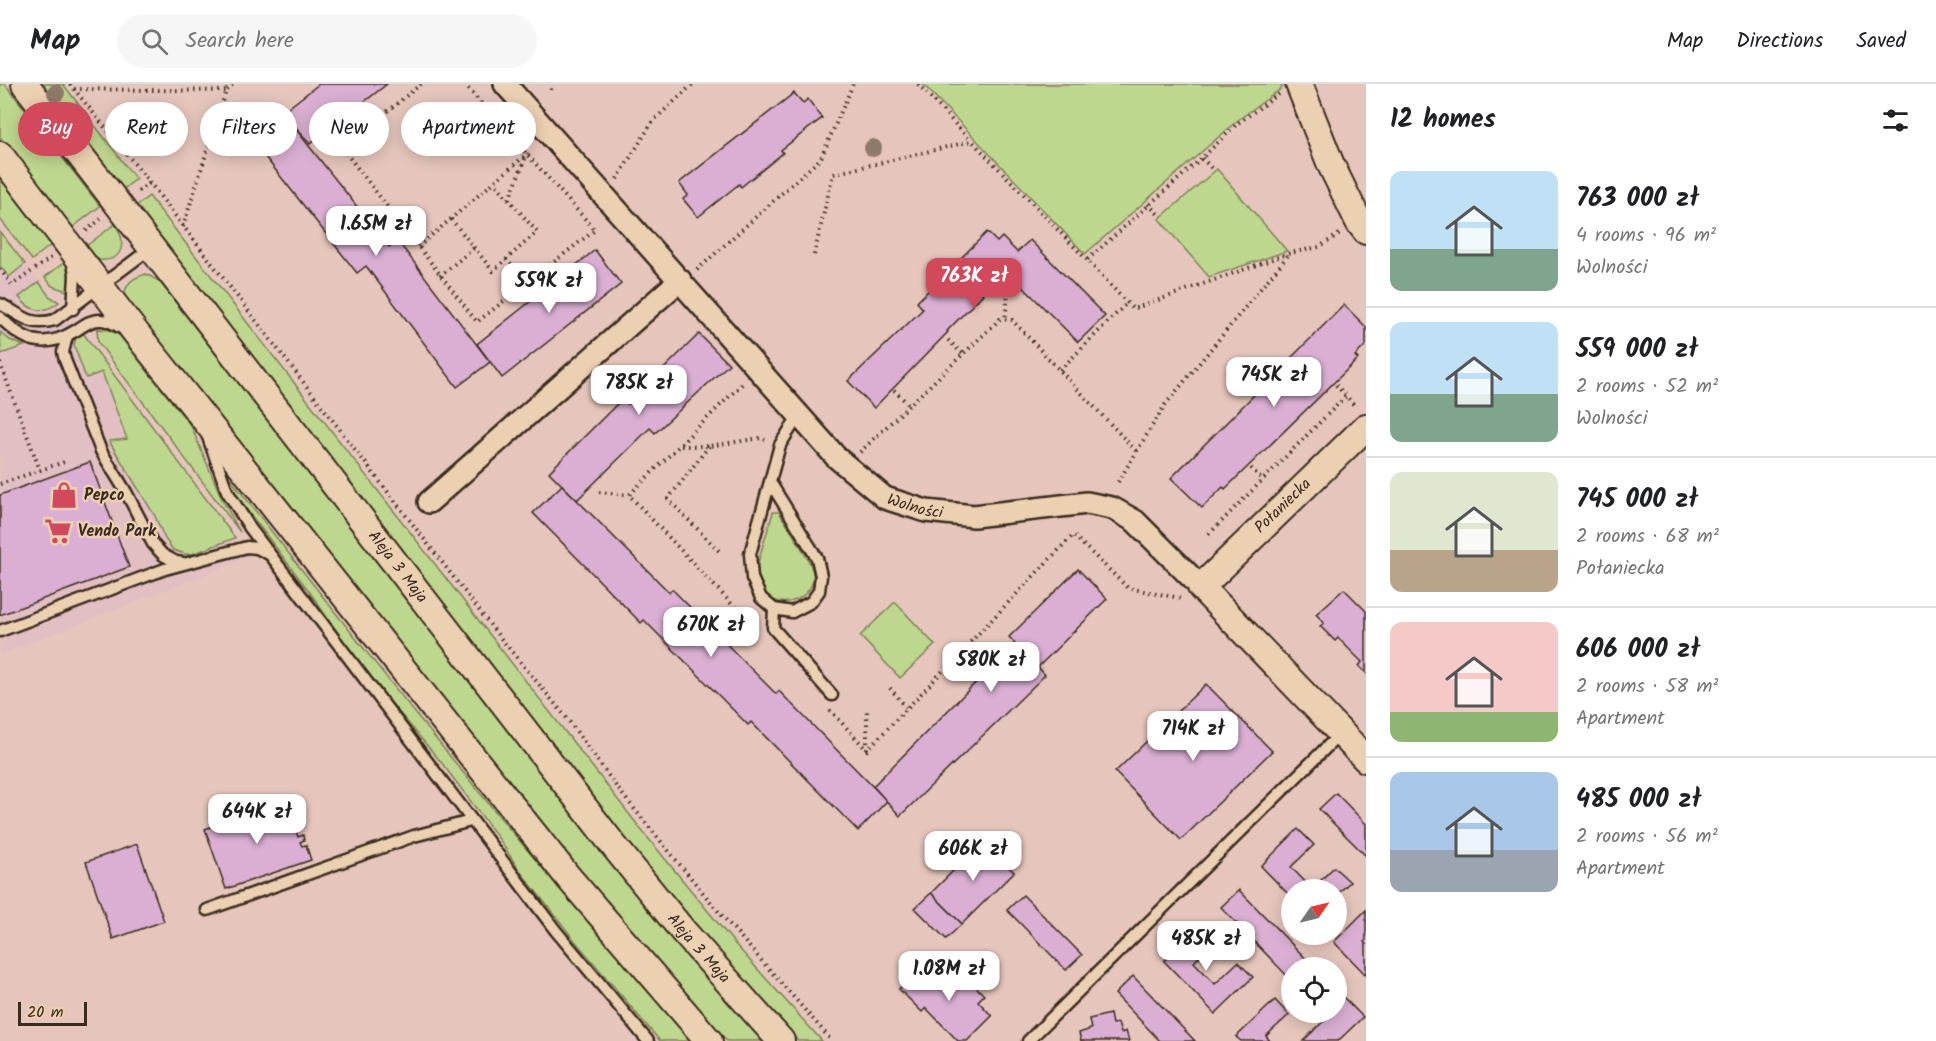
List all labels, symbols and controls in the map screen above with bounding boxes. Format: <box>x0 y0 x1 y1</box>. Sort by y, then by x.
search box <box>117 14 537 68</box>
text: Map <box>30 19 81 64</box>
text: Search here <box>186 24 294 59</box>
icon: search <box>138 25 171 58</box>
text: Map <box>1667 25 1703 58</box>
text: Directions <box>1736 25 1823 58</box>
text: Saved <box>1856 25 1906 58</box>
text: 12 homes <box>1390 99 1496 141</box>
chip: Buy <box>18 102 93 156</box>
chip: Rent <box>105 102 188 156</box>
chip: Filters <box>200 102 297 156</box>
chip: New <box>309 102 389 156</box>
chip: Apartment <box>401 102 536 156</box>
icon: filters <box>1879 104 1912 137</box>
text: 763 000 zł <box>1576 178 1699 220</box>
icon: home <box>1438 195 1510 267</box>
pin: 1.65M zł <box>314 206 438 257</box>
text: 1.65M zł <box>340 209 412 241</box>
text: 4 rooms · 96 m² <box>1576 220 1716 252</box>
text: Wolności <box>1576 252 1648 284</box>
pin: 763K zł <box>919 258 1029 309</box>
text: 763K zł <box>940 261 1008 293</box>
pin: 559K zł <box>494 263 604 314</box>
text: 559K zł <box>515 266 583 298</box>
text: 559 000 zł <box>1576 329 1698 371</box>
icon: home <box>1438 346 1510 418</box>
pin: 745K zł <box>1219 357 1329 408</box>
text: 745K zł <box>1240 360 1308 392</box>
pin: 785K zł <box>584 365 694 416</box>
text: 785K zł <box>605 368 673 400</box>
text: 2 rooms · 52 m² <box>1576 371 1718 403</box>
text: Wolności <box>1576 403 1648 435</box>
street label: Połaniecka <box>1249 472 1317 540</box>
text: 745 000 zł <box>1576 479 1698 521</box>
shop icon: Pepco <box>49 480 79 510</box>
place label: Pepco <box>84 483 124 508</box>
street label: Wolności <box>884 487 945 525</box>
icon: home <box>1438 496 1510 568</box>
supermarket icon: Vendo Park <box>43 516 73 546</box>
place label: Vendo Park <box>78 519 157 544</box>
text: 2 rooms · 68 m² <box>1576 521 1719 553</box>
street label: Aleja 3 Maja <box>362 525 434 608</box>
text: Połaniecka <box>1576 553 1665 585</box>
pin: 670K zł <box>656 607 766 658</box>
text: 670K zł <box>677 610 745 642</box>
text: 606 000 zł <box>1576 629 1700 671</box>
pin: 580K zł <box>936 642 1046 693</box>
text: 580K zł <box>956 645 1026 677</box>
icon: home <box>1438 646 1510 718</box>
text: 2 rooms · 58 m² <box>1576 671 1718 703</box>
text: Apartment <box>1576 703 1665 735</box>
pin: 714K zł <box>1138 711 1248 762</box>
text: 714K zł <box>1161 714 1225 746</box>
text: 485 000 zł <box>1576 779 1701 821</box>
pin: 644K zł <box>202 794 312 845</box>
icon: home <box>1438 796 1510 868</box>
text: 644K zł <box>222 797 292 829</box>
text: 2 rooms · 56 m² <box>1576 821 1718 853</box>
pin: 606K zł <box>918 831 1028 882</box>
text: 606K zł <box>939 834 1007 866</box>
text: Apartment <box>1576 853 1665 885</box>
north arrow <box>1281 879 1347 945</box>
map controls <box>1281 879 1347 1023</box>
street label: Aleja 3 Maja <box>661 908 737 989</box>
pin: 485K zł <box>1151 921 1261 972</box>
text: 485K zł <box>1171 924 1241 956</box>
pin: 1.08M zł <box>887 951 1011 1002</box>
text: 1.08M zł <box>913 954 985 986</box>
button: locate <box>1281 957 1347 1023</box>
scale bar <box>18 999 87 1026</box>
text: 20 m <box>27 1000 63 1025</box>

